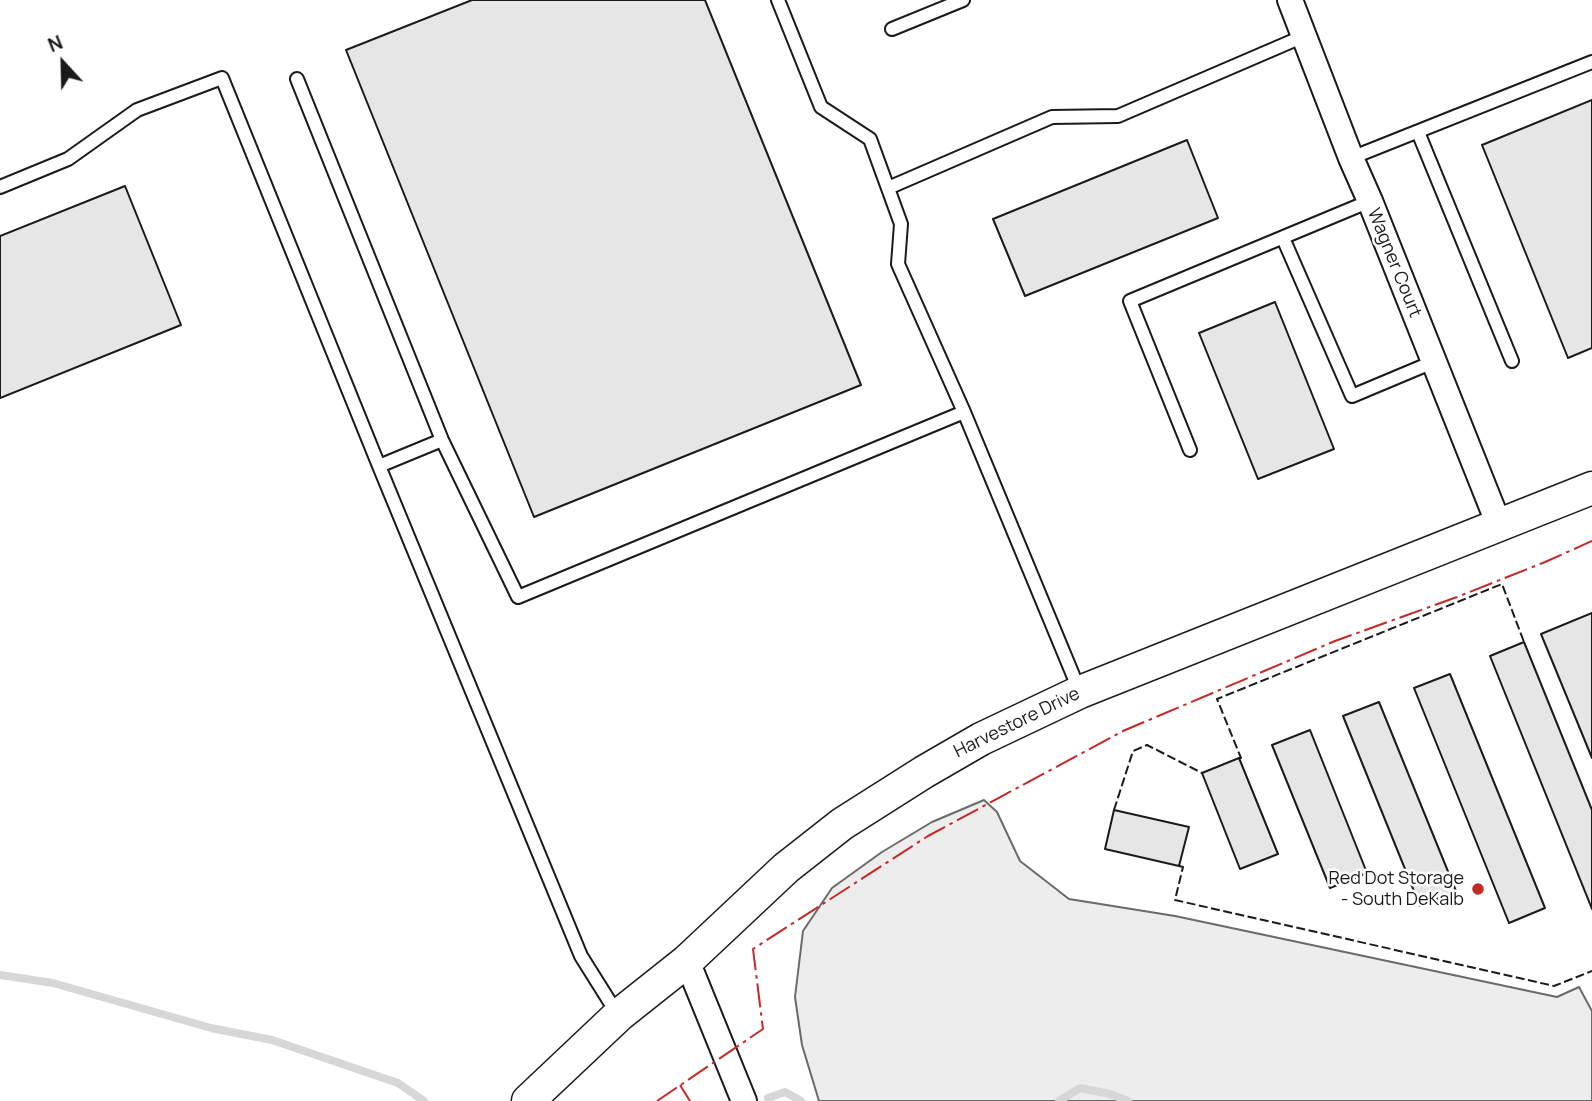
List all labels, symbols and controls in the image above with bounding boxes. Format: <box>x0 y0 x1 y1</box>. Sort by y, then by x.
north arrow <box>28 28 98 98</box>
text: N <box>44 29 66 58</box>
street label: Wagner Court <box>1362 205 1426 321</box>
street label: Harvestore Drive <box>950 683 1084 763</box>
place label: Red Dot Storage - South DeKalb <box>1328 868 1464 910</box>
marker: Red Dot Storage - South DeKalb <box>1470 881 1486 897</box>

